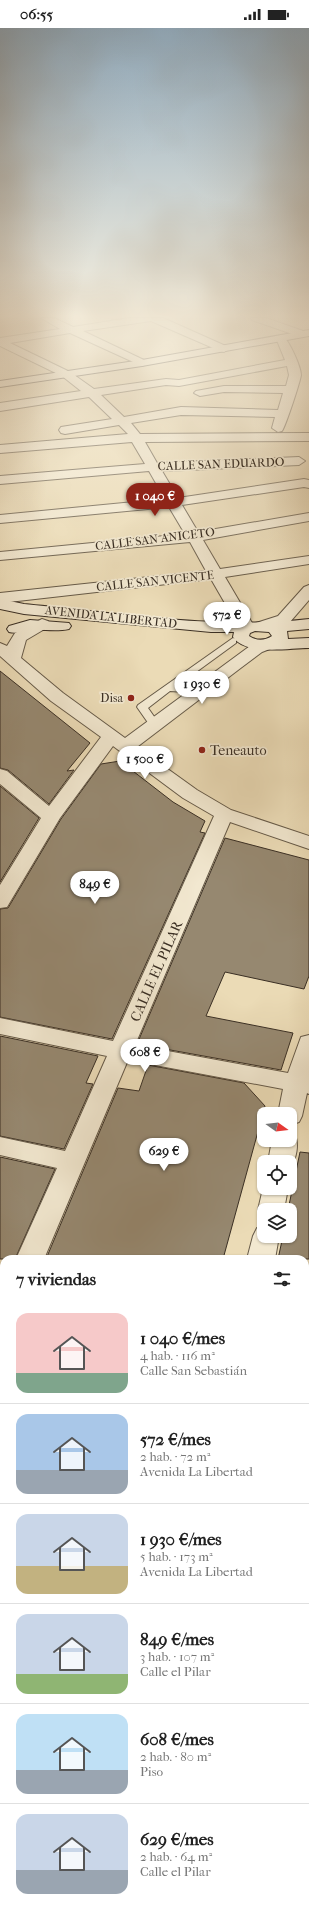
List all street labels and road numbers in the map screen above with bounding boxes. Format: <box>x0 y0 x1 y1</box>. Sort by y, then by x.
street label: CALLE SAN EDUARDO <box>157 455 285 473</box>
street label: CALLE SAN ANICETO <box>94 525 216 553</box>
street label: CALLE SAN VICENTE <box>95 568 215 594</box>
street label: AVENIDA LA LIBERTAD <box>43 603 178 631</box>
street label: CALLE EL PILAR <box>127 917 187 1024</box>

